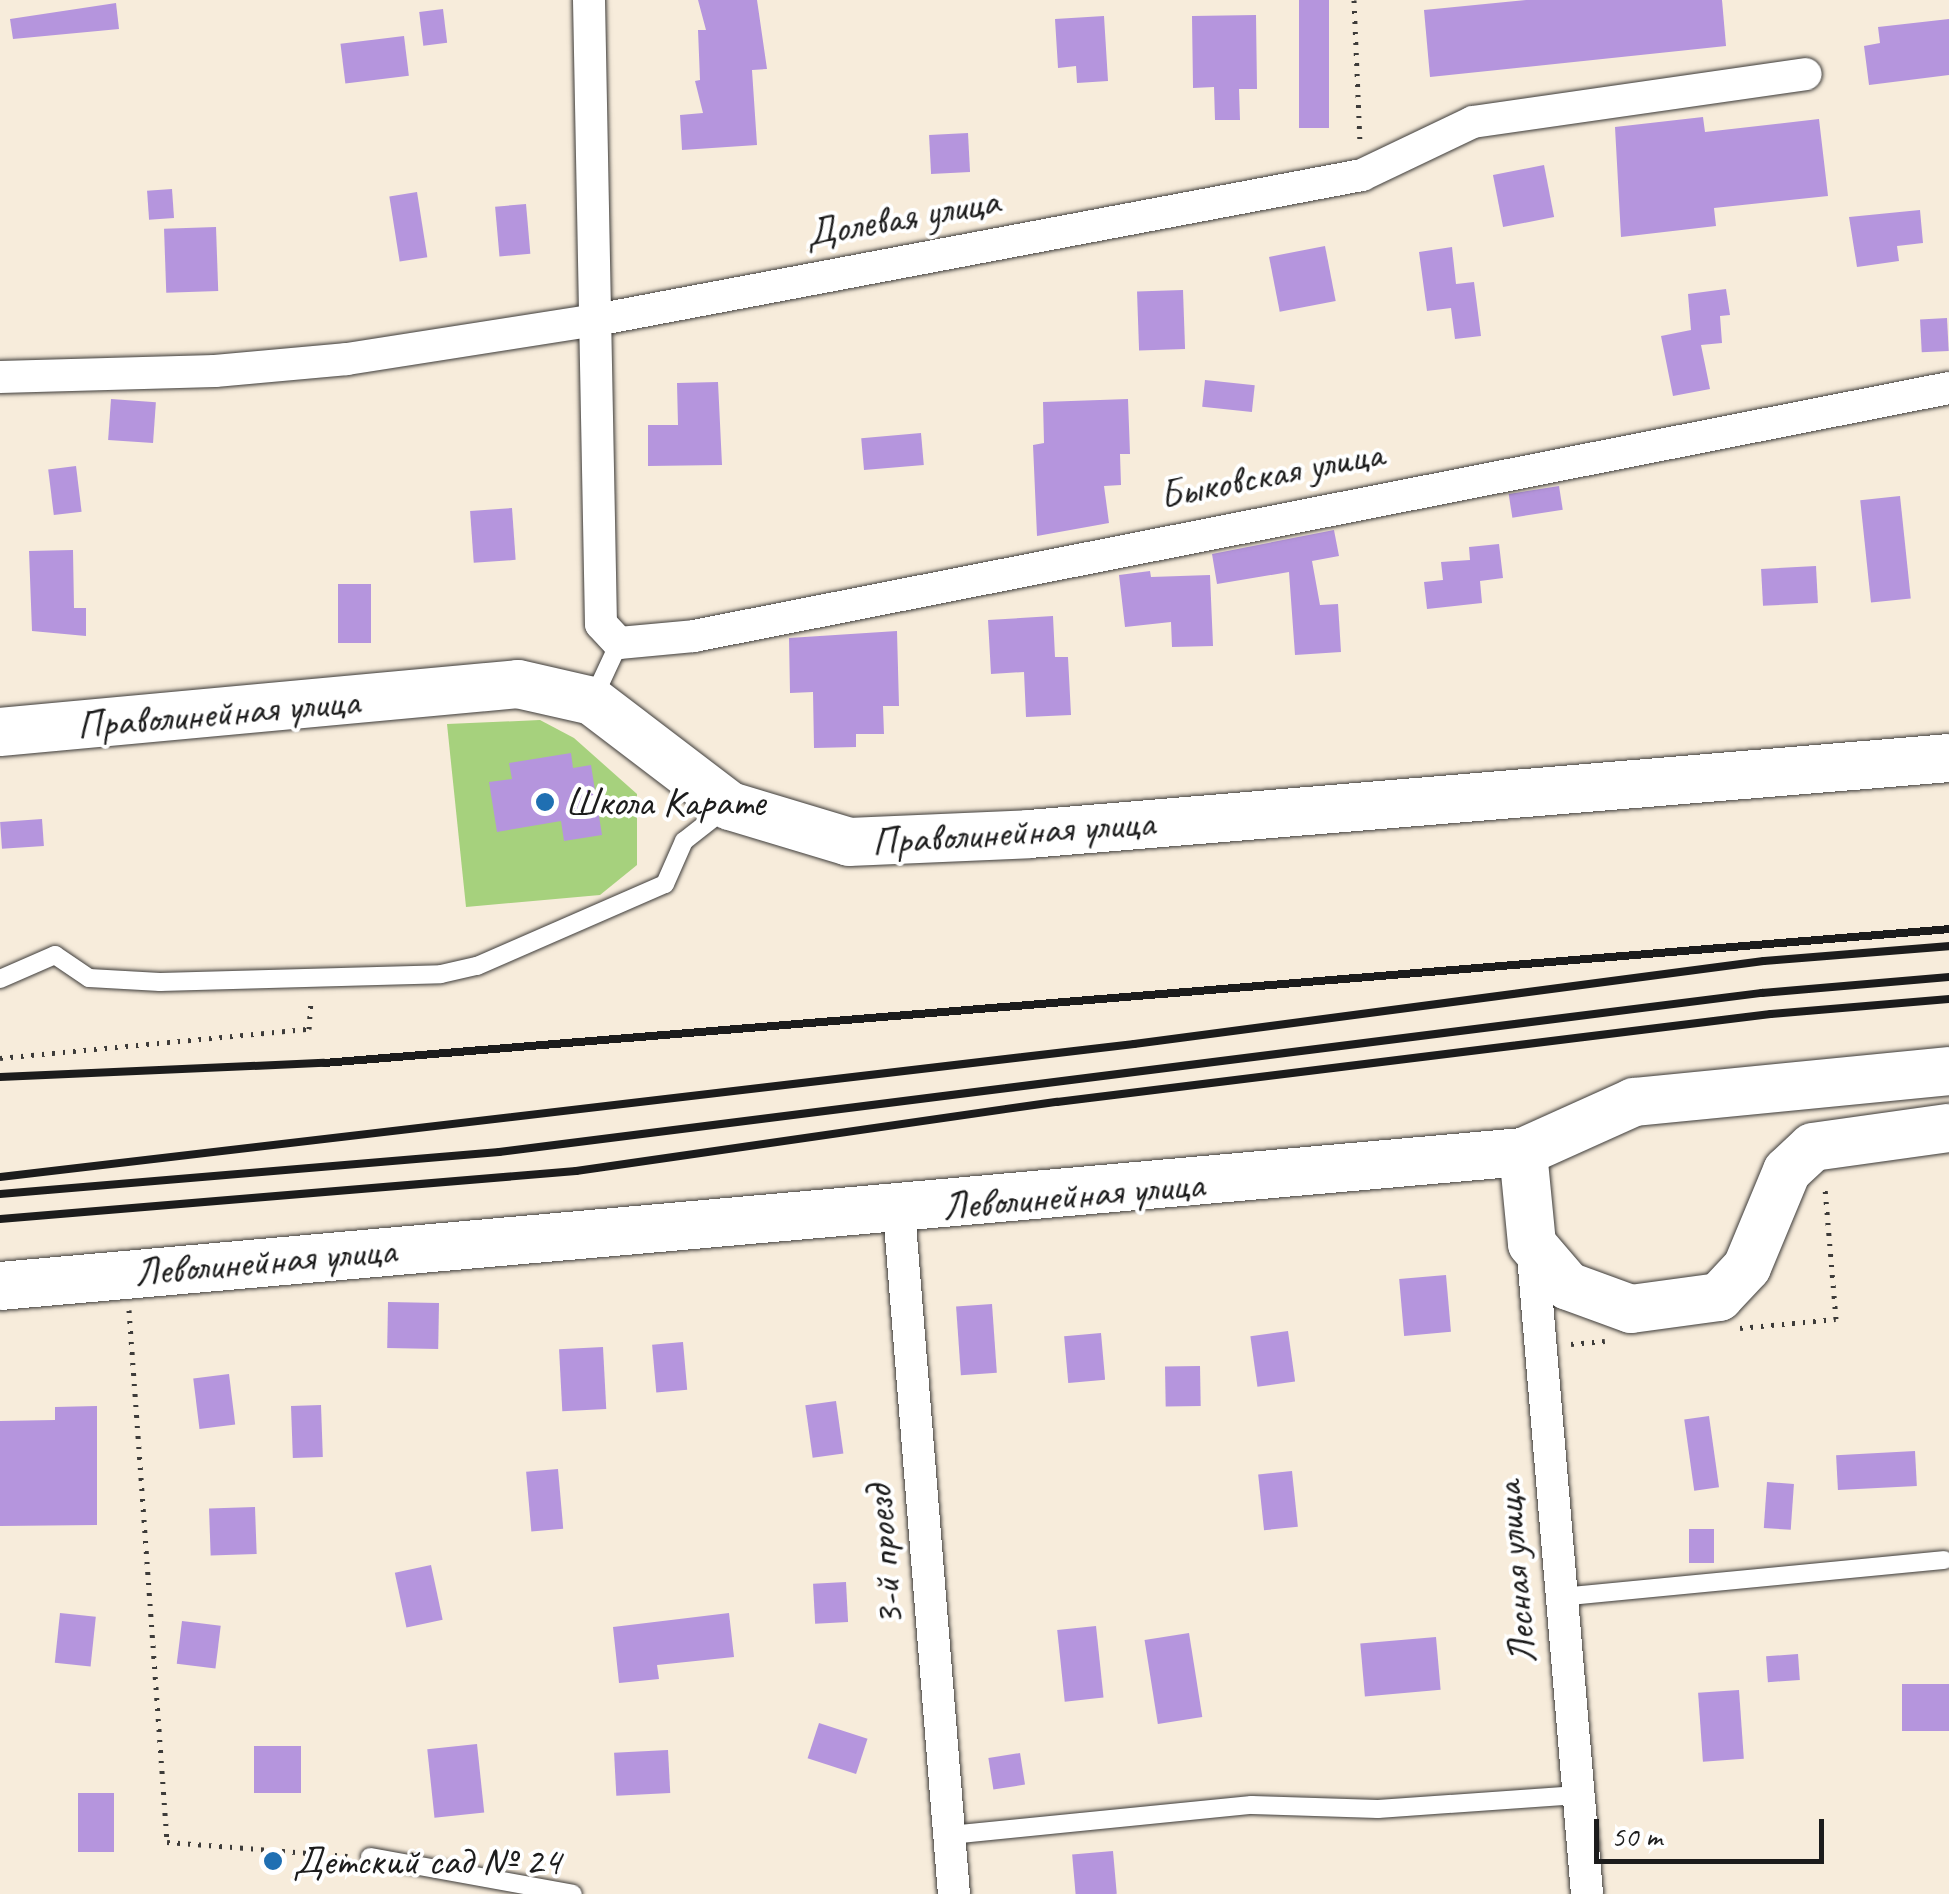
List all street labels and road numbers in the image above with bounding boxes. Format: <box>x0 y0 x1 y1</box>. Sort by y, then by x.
street label: Долевая улица <box>800 176 1004 258</box>
street label: Быковская улица <box>1155 429 1387 519</box>
street label: Праволинейная улица <box>73 677 363 749</box>
street label: Праволинейная улица <box>868 798 1158 866</box>
street label: Леволинейная улица <box>938 1159 1208 1231</box>
street label: Леволинейная улица <box>130 1225 400 1297</box>
street label: Лесная улица <box>1483 1480 1547 1666</box>
street label: 3-й проезд <box>854 1484 914 1628</box>

